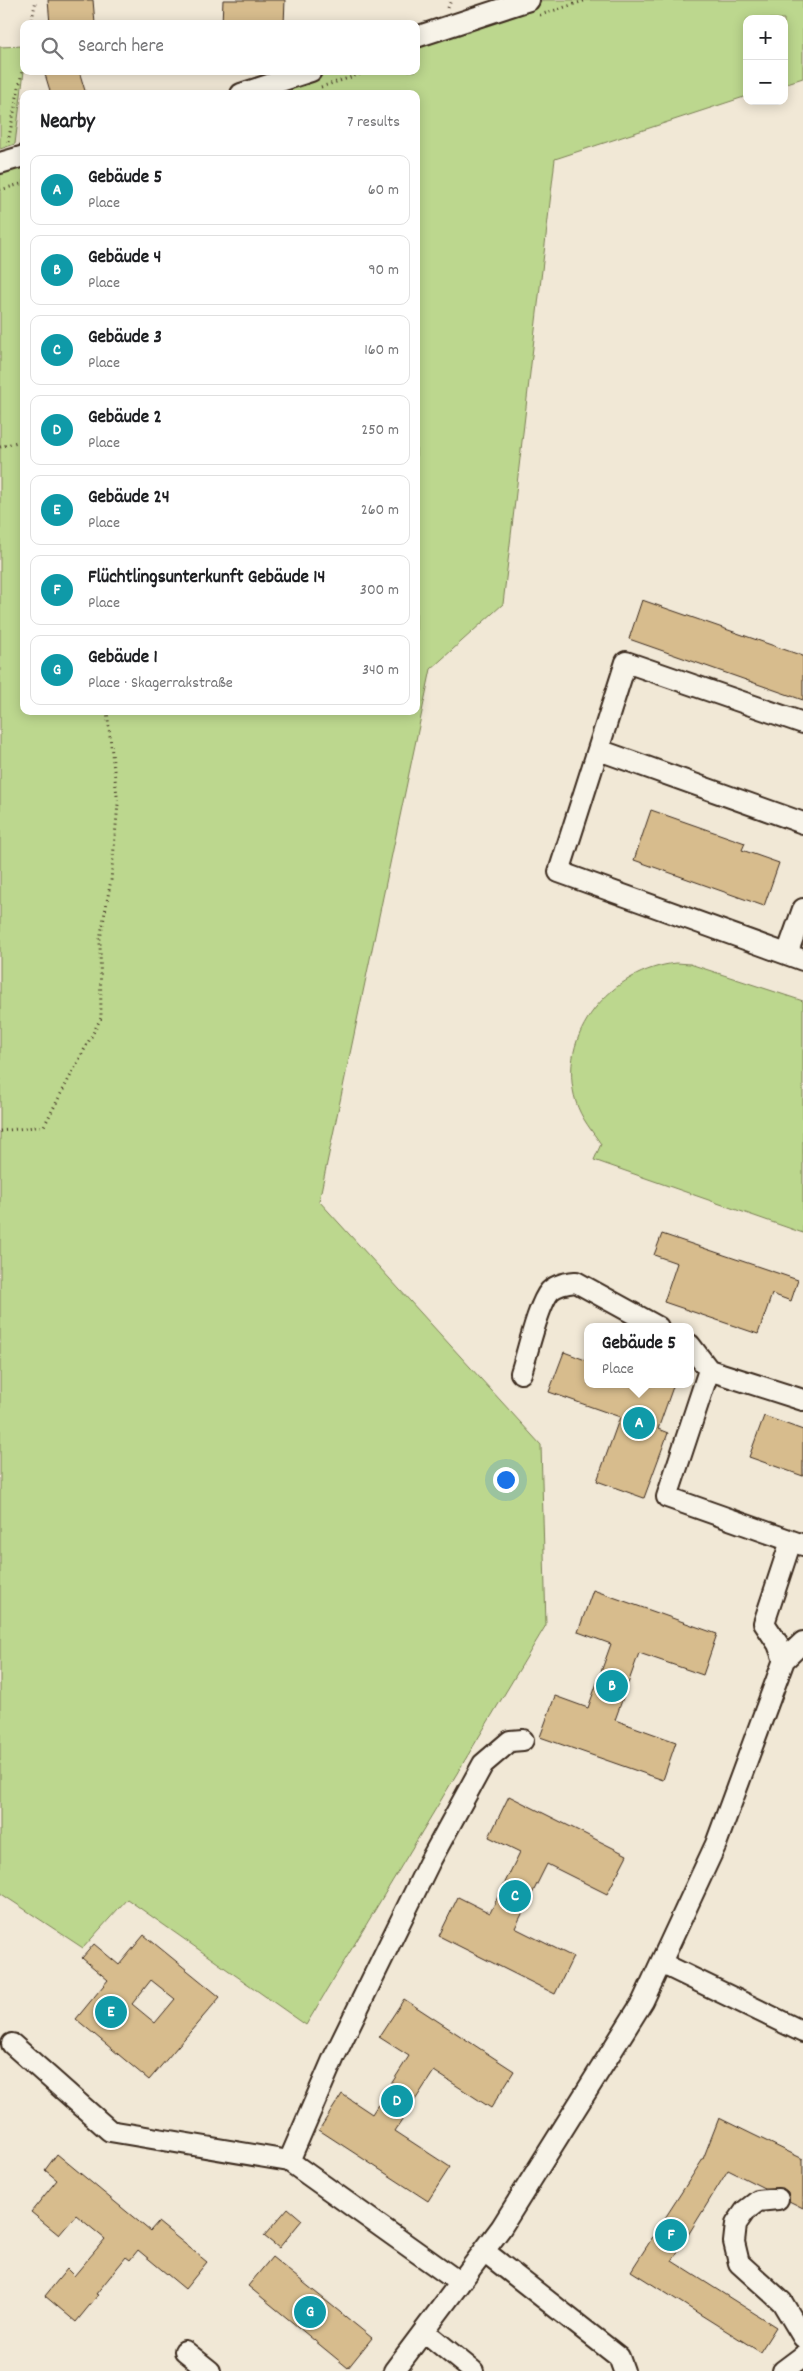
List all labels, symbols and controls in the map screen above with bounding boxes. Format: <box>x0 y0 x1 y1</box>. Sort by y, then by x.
map controls <box>743 15 788 105</box>
button: + <box>743 15 788 60</box>
search box <box>20 20 420 75</box>
icon: search <box>38 34 66 62</box>
text: Search here <box>78 34 164 61</box>
button: − <box>743 60 788 105</box>
text: Nearby <box>40 108 95 138</box>
text: 7 results <box>347 111 400 134</box>
text: Gebäude 5 <box>88 165 162 192</box>
text: A <box>53 179 61 202</box>
text: 60 m <box>368 179 399 202</box>
text: Place <box>88 192 120 215</box>
text: Gebäude 4 <box>88 245 161 272</box>
text: B <box>53 259 61 282</box>
text: 90 m <box>368 259 399 282</box>
text: Place <box>88 272 120 295</box>
text: Gebäude 3 <box>88 325 162 352</box>
text: C <box>53 339 61 362</box>
text: 160 m <box>364 339 399 362</box>
text: Place <box>88 352 120 375</box>
text: Gebäude 2 <box>88 405 162 432</box>
text: D <box>53 419 61 442</box>
text: 250 m <box>361 419 399 442</box>
text: Place <box>88 432 120 455</box>
text: Gebäude 24 <box>88 485 170 512</box>
text: E <box>53 499 61 522</box>
text: 260 m <box>361 499 399 522</box>
text: Place <box>88 512 120 535</box>
text: Flüchtlingsunterkunft Gebäude 14 <box>88 565 325 592</box>
text: F <box>53 579 61 602</box>
text: 300 m <box>360 579 399 602</box>
text: Place <box>88 592 120 615</box>
text: Gebäude 1 <box>88 645 158 672</box>
text: G <box>53 659 61 682</box>
text: 340 m <box>362 659 399 682</box>
text: Place · Skagerrakstraße <box>88 672 233 695</box>
popup <box>584 1323 694 1388</box>
text: Gebäude 5 <box>602 1331 676 1358</box>
text: Place <box>602 1358 634 1381</box>
pin: A <box>623 1404 655 1442</box>
your location <box>493 1467 519 1493</box>
pin: B <box>596 1667 628 1705</box>
pin: C <box>499 1877 531 1915</box>
pin: E <box>95 1993 127 2031</box>
pin: D <box>381 2082 413 2120</box>
pin: F <box>655 2216 687 2254</box>
pin: G <box>294 2293 326 2331</box>

